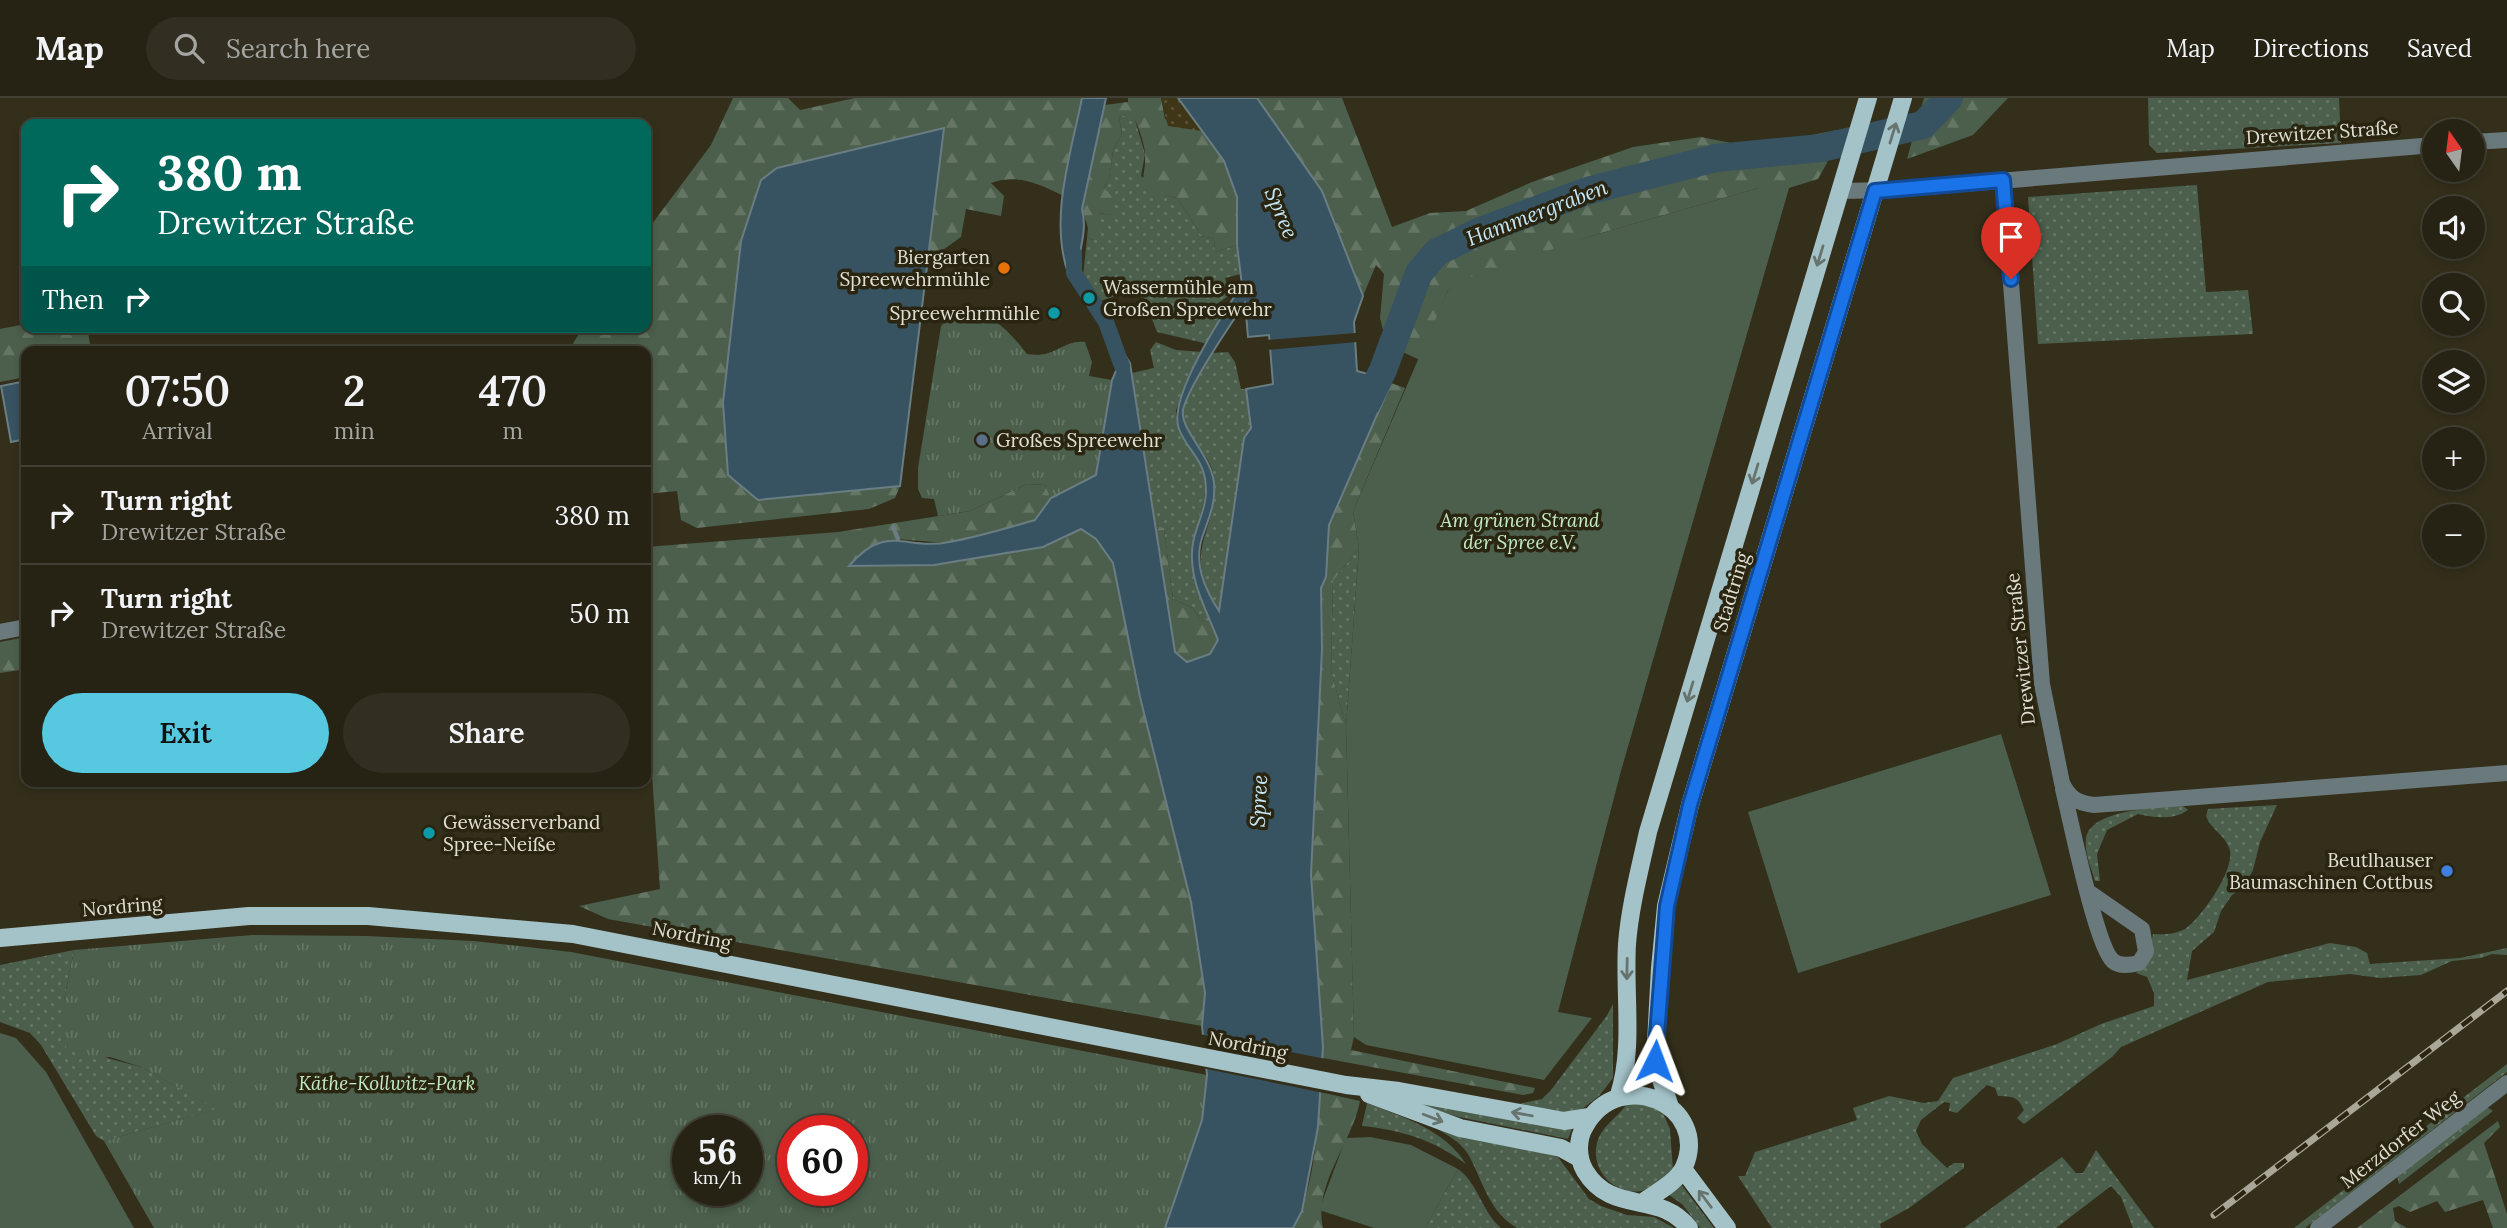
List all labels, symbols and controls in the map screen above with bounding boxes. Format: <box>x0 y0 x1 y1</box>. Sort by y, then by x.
search box <box>146 17 636 80</box>
text: Map <box>35 27 104 69</box>
icon: search <box>170 29 208 67</box>
text: Search here <box>226 32 370 65</box>
text: Map <box>2166 33 2215 64</box>
text: Directions <box>2253 33 2369 64</box>
text: Saved <box>2407 33 2472 64</box>
street label: Drewitzer Straße <box>2245 115 2399 149</box>
north arrow <box>2422 119 2485 182</box>
map controls <box>2422 119 2485 567</box>
one-way arrow <box>1887 123 1900 145</box>
text: 380 m <box>157 141 302 203</box>
icon: right <box>42 147 133 238</box>
water label: Hammergraben <box>1462 173 1611 252</box>
water label: Spree <box>1259 183 1304 242</box>
button: sound <box>2422 196 2485 259</box>
text: Drewitzer Straße <box>157 202 415 243</box>
pin <box>1981 207 2041 279</box>
icon: arrive <box>1992 218 2030 256</box>
place label: Biergarten Spreewehrmühle <box>839 245 990 291</box>
one-way arrow <box>1813 245 1826 267</box>
marker: Biergarten Spreewehrmühle <box>996 260 1012 276</box>
button: search <box>2422 273 2485 336</box>
place label: Wassermühle am Großen Spreewehr <box>1103 275 1273 321</box>
icon: right <box>118 280 156 318</box>
text: Then <box>42 283 104 316</box>
marker: Wassermühle am Großen Spreewehr <box>1081 290 1097 306</box>
place label: Spreewehrmühle <box>889 301 1040 325</box>
marker: Spreewehrmühle <box>1046 305 1062 321</box>
button: layers <box>2422 350 2485 413</box>
text: 07:50 <box>125 364 230 418</box>
text: 2 <box>343 364 365 418</box>
text: 470 <box>478 364 547 418</box>
text: Arrival <box>142 416 213 445</box>
text: min <box>334 416 375 445</box>
text: m <box>503 416 523 445</box>
button: + <box>2422 427 2485 490</box>
place label: Großes Spreewehr <box>996 428 1163 452</box>
marker: Großes Spreewehr <box>974 432 990 448</box>
one-way arrow <box>1747 463 1760 485</box>
text: Turn right <box>101 484 232 517</box>
icon: right <box>42 496 80 534</box>
text: 380 m <box>555 499 630 532</box>
button: − <box>2422 504 2485 567</box>
park label: Am grünen Strand der Spree e.V. <box>1439 508 1600 554</box>
text: Drewitzer Straße <box>101 517 286 546</box>
street label: Stadtring <box>1708 549 1755 635</box>
street label: Drewitzer Straße <box>2000 572 2040 726</box>
text: Turn right <box>101 582 232 615</box>
icon: right <box>42 594 80 632</box>
text: 50 m <box>570 597 630 630</box>
text: Drewitzer Straße <box>101 615 286 644</box>
one-way arrow <box>1682 681 1695 703</box>
button: Exit <box>42 693 329 773</box>
button: Share <box>343 693 630 773</box>
water label: Spree <box>1244 774 1273 828</box>
place label: Gewässerverband Spree-Neiße <box>443 810 600 856</box>
marker: Gewässerverband Spree-Neiße <box>421 825 437 841</box>
place label: Beutlhauser Baumaschinen Cottbus <box>2229 848 2434 894</box>
marker: Beutlhauser Baumaschinen Cottbus <box>2439 863 2455 879</box>
street label: Nordring <box>81 890 164 921</box>
street label: Nordring <box>650 916 734 955</box>
one-way arrow <box>1620 957 1634 980</box>
position arrow <box>1618 1024 1692 1098</box>
street label: Nordring <box>1206 1026 1290 1065</box>
park label: Käthe-Kollwitz-Park <box>299 1071 476 1095</box>
street label: Merzdorfer Weg <box>2336 1085 2465 1193</box>
one-way arrow <box>1511 1106 1534 1120</box>
one-way arrow <box>1422 1113 1444 1125</box>
speed limit sign: 60 <box>777 1115 868 1206</box>
text: 56 <box>698 1129 737 1174</box>
text: km/h <box>693 1166 742 1189</box>
one-way arrow <box>1697 1190 1712 1209</box>

